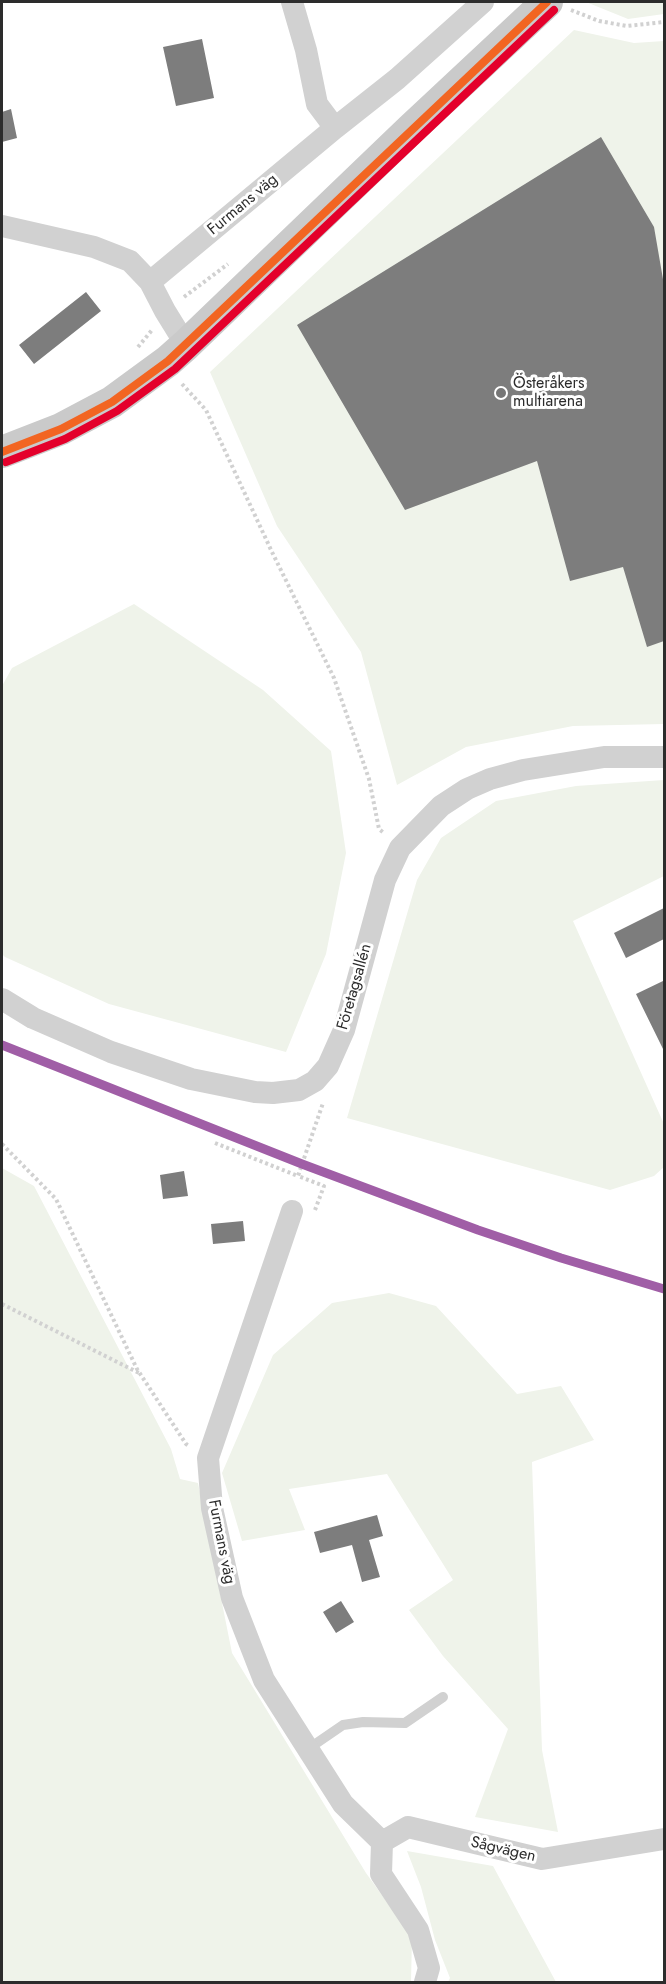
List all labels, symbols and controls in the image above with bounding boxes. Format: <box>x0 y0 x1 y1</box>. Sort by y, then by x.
street label: Furmans väg <box>204 170 282 240</box>
place label: Österåkers multiarena <box>513 374 584 412</box>
marker: Österåkers multiarena <box>494 386 508 400</box>
street label: Företagsallén <box>334 942 376 1032</box>
street label: Furmans väg <box>203 1498 239 1586</box>
street label: Sågvägen <box>469 1833 537 1867</box>

